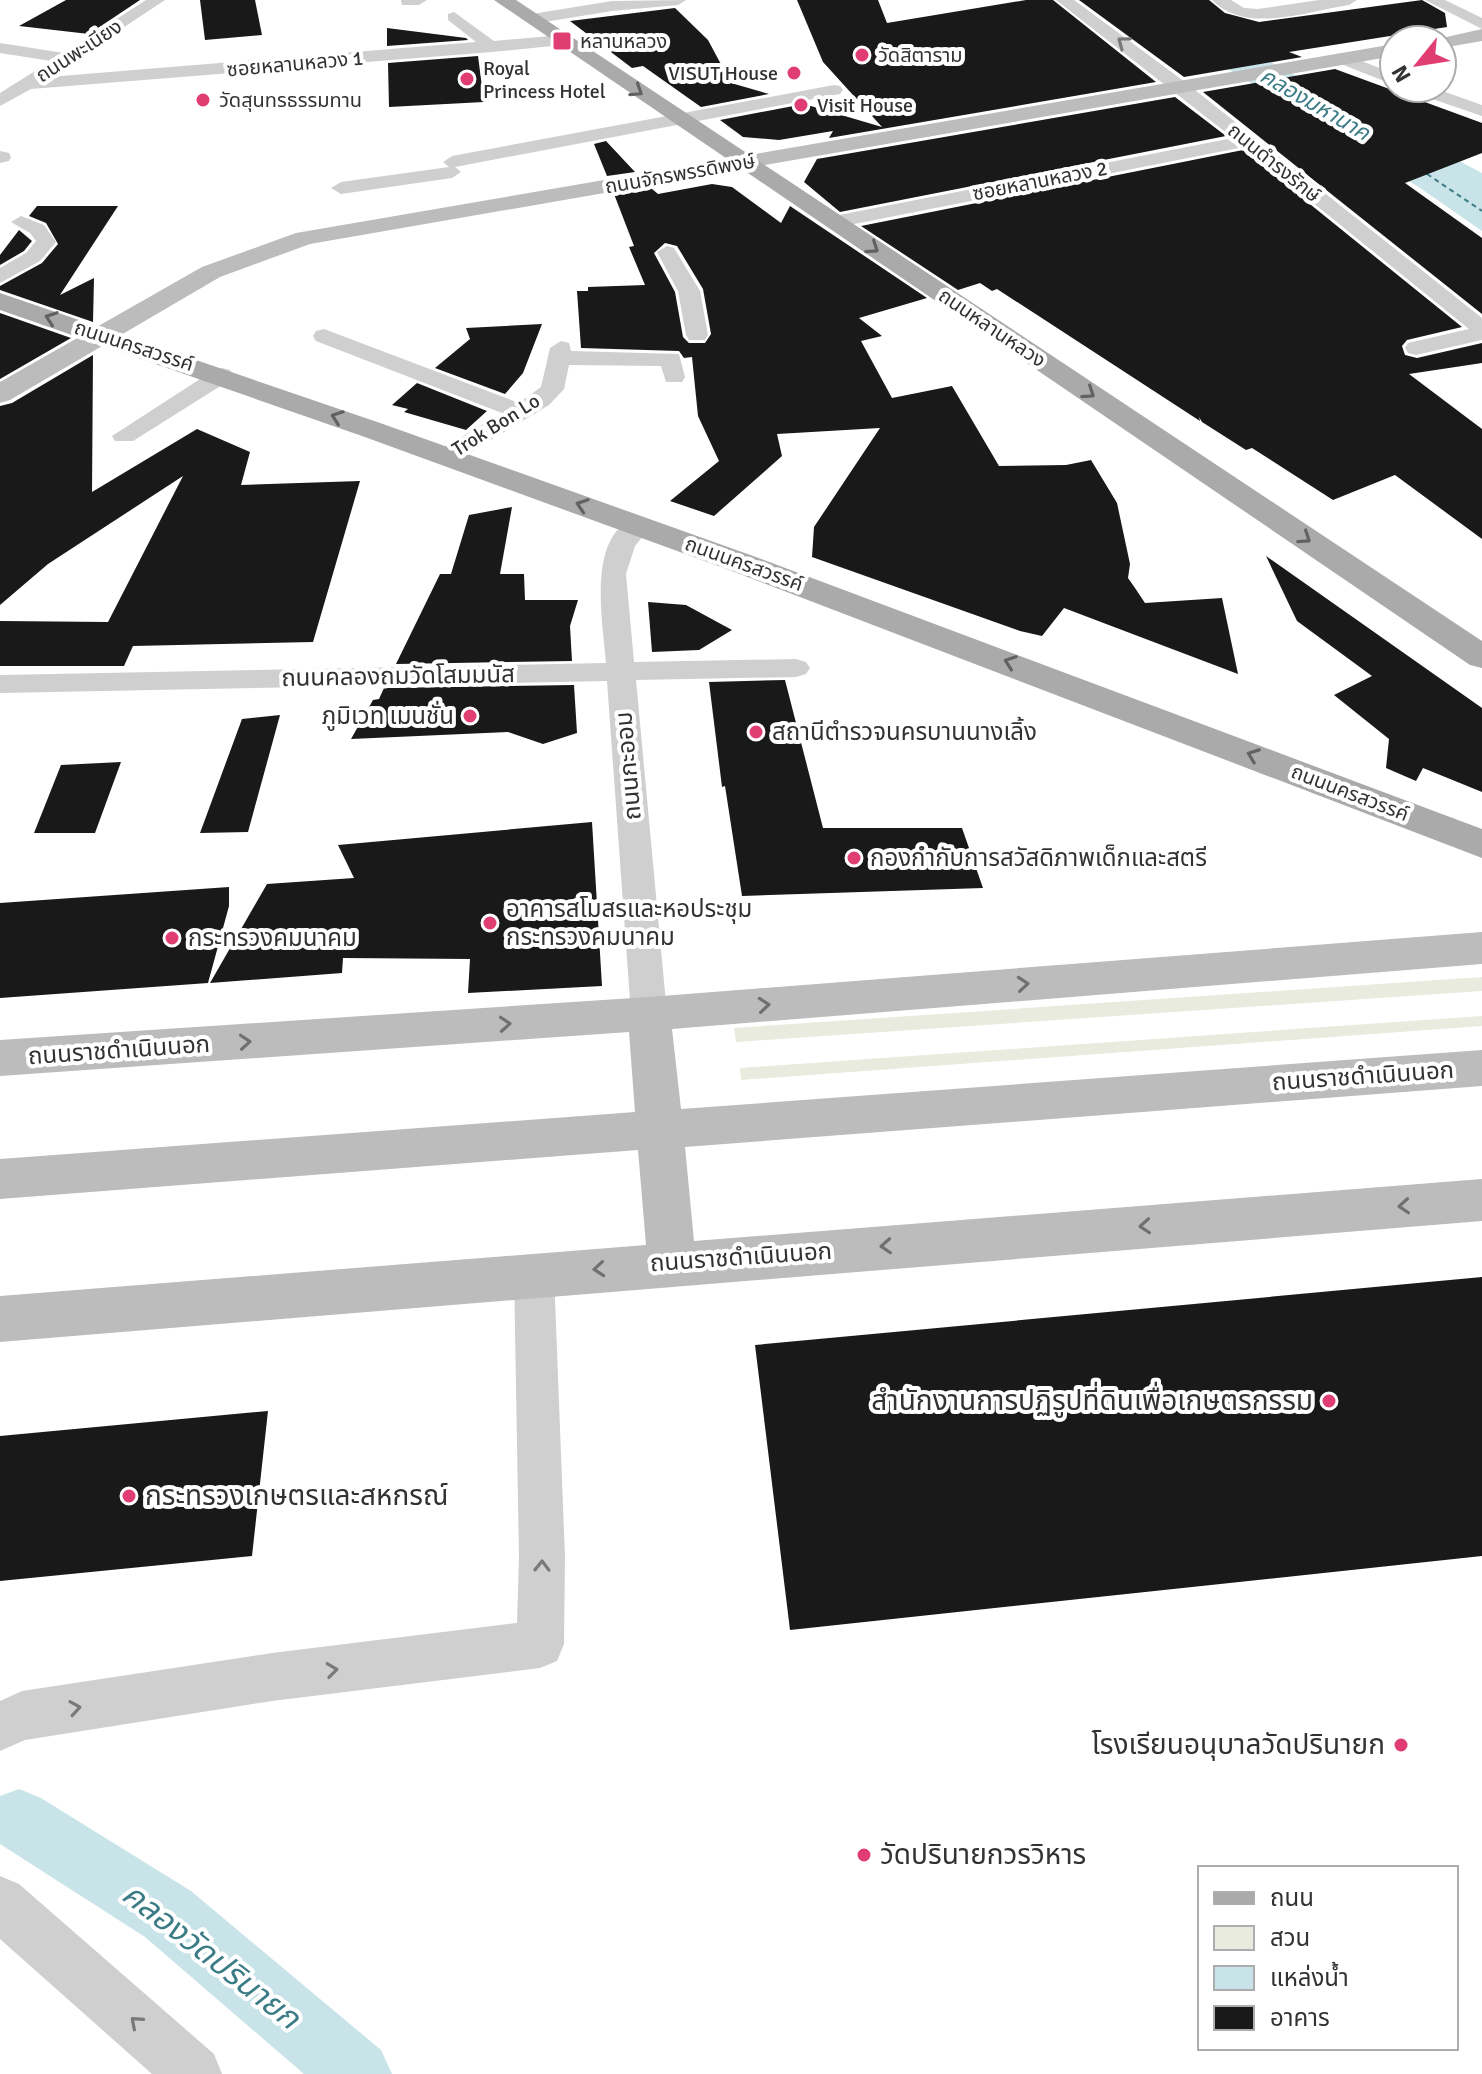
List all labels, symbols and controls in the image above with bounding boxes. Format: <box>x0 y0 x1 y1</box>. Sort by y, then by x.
street label: ถนนพะเนียง <box>31 14 127 88</box>
north arrow <box>1378 24 1458 104</box>
place label: หลานหลวง <box>580 29 667 54</box>
marker: หลานหลวง <box>551 30 573 52</box>
one-way arrow <box>1117 37 1132 51</box>
place label: วัดสิตาราม <box>878 43 963 68</box>
street label: ซอยหลานหลวง 1 <box>226 46 364 82</box>
marker: วัดสิตาราม <box>853 46 871 64</box>
place label: Royal Princess Hotel <box>483 56 606 104</box>
text: N <box>1386 60 1417 87</box>
place label: VISUT House <box>668 61 778 86</box>
water label: คลองมหานาค <box>1256 62 1376 147</box>
marker: VISUT House <box>785 64 803 82</box>
marker: Royal Princess Hotel <box>458 70 476 88</box>
one-way arrow <box>628 81 643 96</box>
place label: วัดสุนทรธรรมทาน <box>219 88 362 113</box>
marker: วัดสุนทรธรรมทาน <box>194 91 212 109</box>
place label: Visit House <box>817 93 913 118</box>
marker: Visit House <box>792 96 810 114</box>
street label: ถนนดำรงรักษ์ <box>1223 118 1326 208</box>
street label: ถนนจักรพรรดิพงษ์ <box>603 148 757 200</box>
street label: ซอยหลานหลวง 2 <box>970 156 1110 206</box>
one-way arrow <box>864 239 879 254</box>
street label: ถนนหลานหลวง <box>934 283 1050 373</box>
one-way arrow <box>45 312 59 328</box>
street label: ถนนนครสวรรค์ <box>71 315 197 377</box>
one-way arrow <box>1080 383 1095 398</box>
street label: Trok Bon Lo <box>447 388 545 462</box>
one-way arrow <box>331 410 345 427</box>
one-way arrow <box>576 498 590 514</box>
one-way arrow <box>1296 528 1311 543</box>
street label: ถนนนครสวรรค์ <box>681 531 807 597</box>
one-way arrow <box>1004 655 1018 672</box>
street label: ถนนคลองถมวัดโสมมนัส <box>281 659 515 693</box>
place label: ภูมิเวท เมนชั่น <box>322 700 454 731</box>
marker: ภูมิเวท เมนชั่น <box>461 707 479 725</box>
street label: ถนนกะออม <box>608 711 648 821</box>
place label: สถานีตำรวจนครบานนางเลิ้ง <box>772 716 1037 747</box>
marker: สถานีตำรวจนครบานนางเลิ้ง <box>747 723 765 741</box>
one-way arrow <box>1247 748 1261 764</box>
street label: ถนนนครสวรรค์ <box>1288 759 1412 827</box>
place label: กองกำกับการสวัสดิภาพเด็กและสตรี <box>870 843 1207 873</box>
marker: กองกำกับการสวัสดิภาพเด็กและสตรี <box>845 849 863 867</box>
place label: อาคารสโมสรและหอประชุม กระทรวงคมนาคม <box>506 894 752 952</box>
marker: อาคารสโมสรและหอประชุม กระทรวงคมนาคม <box>481 914 499 932</box>
place label: กระทรวงคมนาคม <box>188 923 357 953</box>
marker: กระทรวงคมนาคม <box>163 929 181 947</box>
one-way arrow <box>1017 976 1030 993</box>
one-way arrow <box>758 997 771 1014</box>
one-way arrow <box>499 1016 512 1033</box>
street label: ถนนราชดำเนินนอก <box>27 1029 211 1071</box>
one-way arrow <box>239 1034 252 1051</box>
street label: ถนนราชดำเนินนอก <box>1271 1055 1455 1097</box>
one-way arrow <box>1397 1197 1410 1214</box>
one-way arrow <box>1138 1217 1151 1234</box>
street label: ถนนราชดำเนินนอก <box>649 1236 833 1278</box>
one-way arrow <box>879 1237 892 1254</box>
one-way arrow <box>592 1260 605 1277</box>
place label: สำนักงานการปฏิรูปที่ดินเพื่อเกษตรกรรม <box>871 1381 1313 1418</box>
marker: สำนักงานการปฏิรูปที่ดินเพื่อเกษตรกรรม <box>1320 1392 1338 1410</box>
place label: กระทรวงเกษตรและสหกรณ์ <box>145 1479 448 1513</box>
marker: กระทรวงเกษตรและสหกรณ์ <box>120 1487 138 1505</box>
one-way arrow <box>533 1559 550 1572</box>
one-way arrow <box>326 1661 339 1678</box>
one-way arrow <box>68 1700 82 1717</box>
place label: โรงเรียนอนุบาลวัดปรินายก <box>1091 1728 1385 1762</box>
marker: โรงเรียนอนุบาลวัดปรินายก <box>1392 1736 1410 1754</box>
place label: วัดปรินายกวรวิหาร <box>880 1838 1086 1872</box>
marker: วัดปรินายกวรวิหาร <box>855 1846 873 1864</box>
legend <box>1198 1866 1458 2050</box>
water label: คลองวัดปรินายก <box>114 1875 309 2039</box>
text: ถนน <box>1270 1883 1314 1913</box>
text: สวน <box>1270 1923 1310 1953</box>
text: แหล่งน้ำ <box>1270 1961 1349 1993</box>
text: อาคาร <box>1270 2003 1330 2033</box>
one-way arrow <box>130 2018 145 2032</box>

